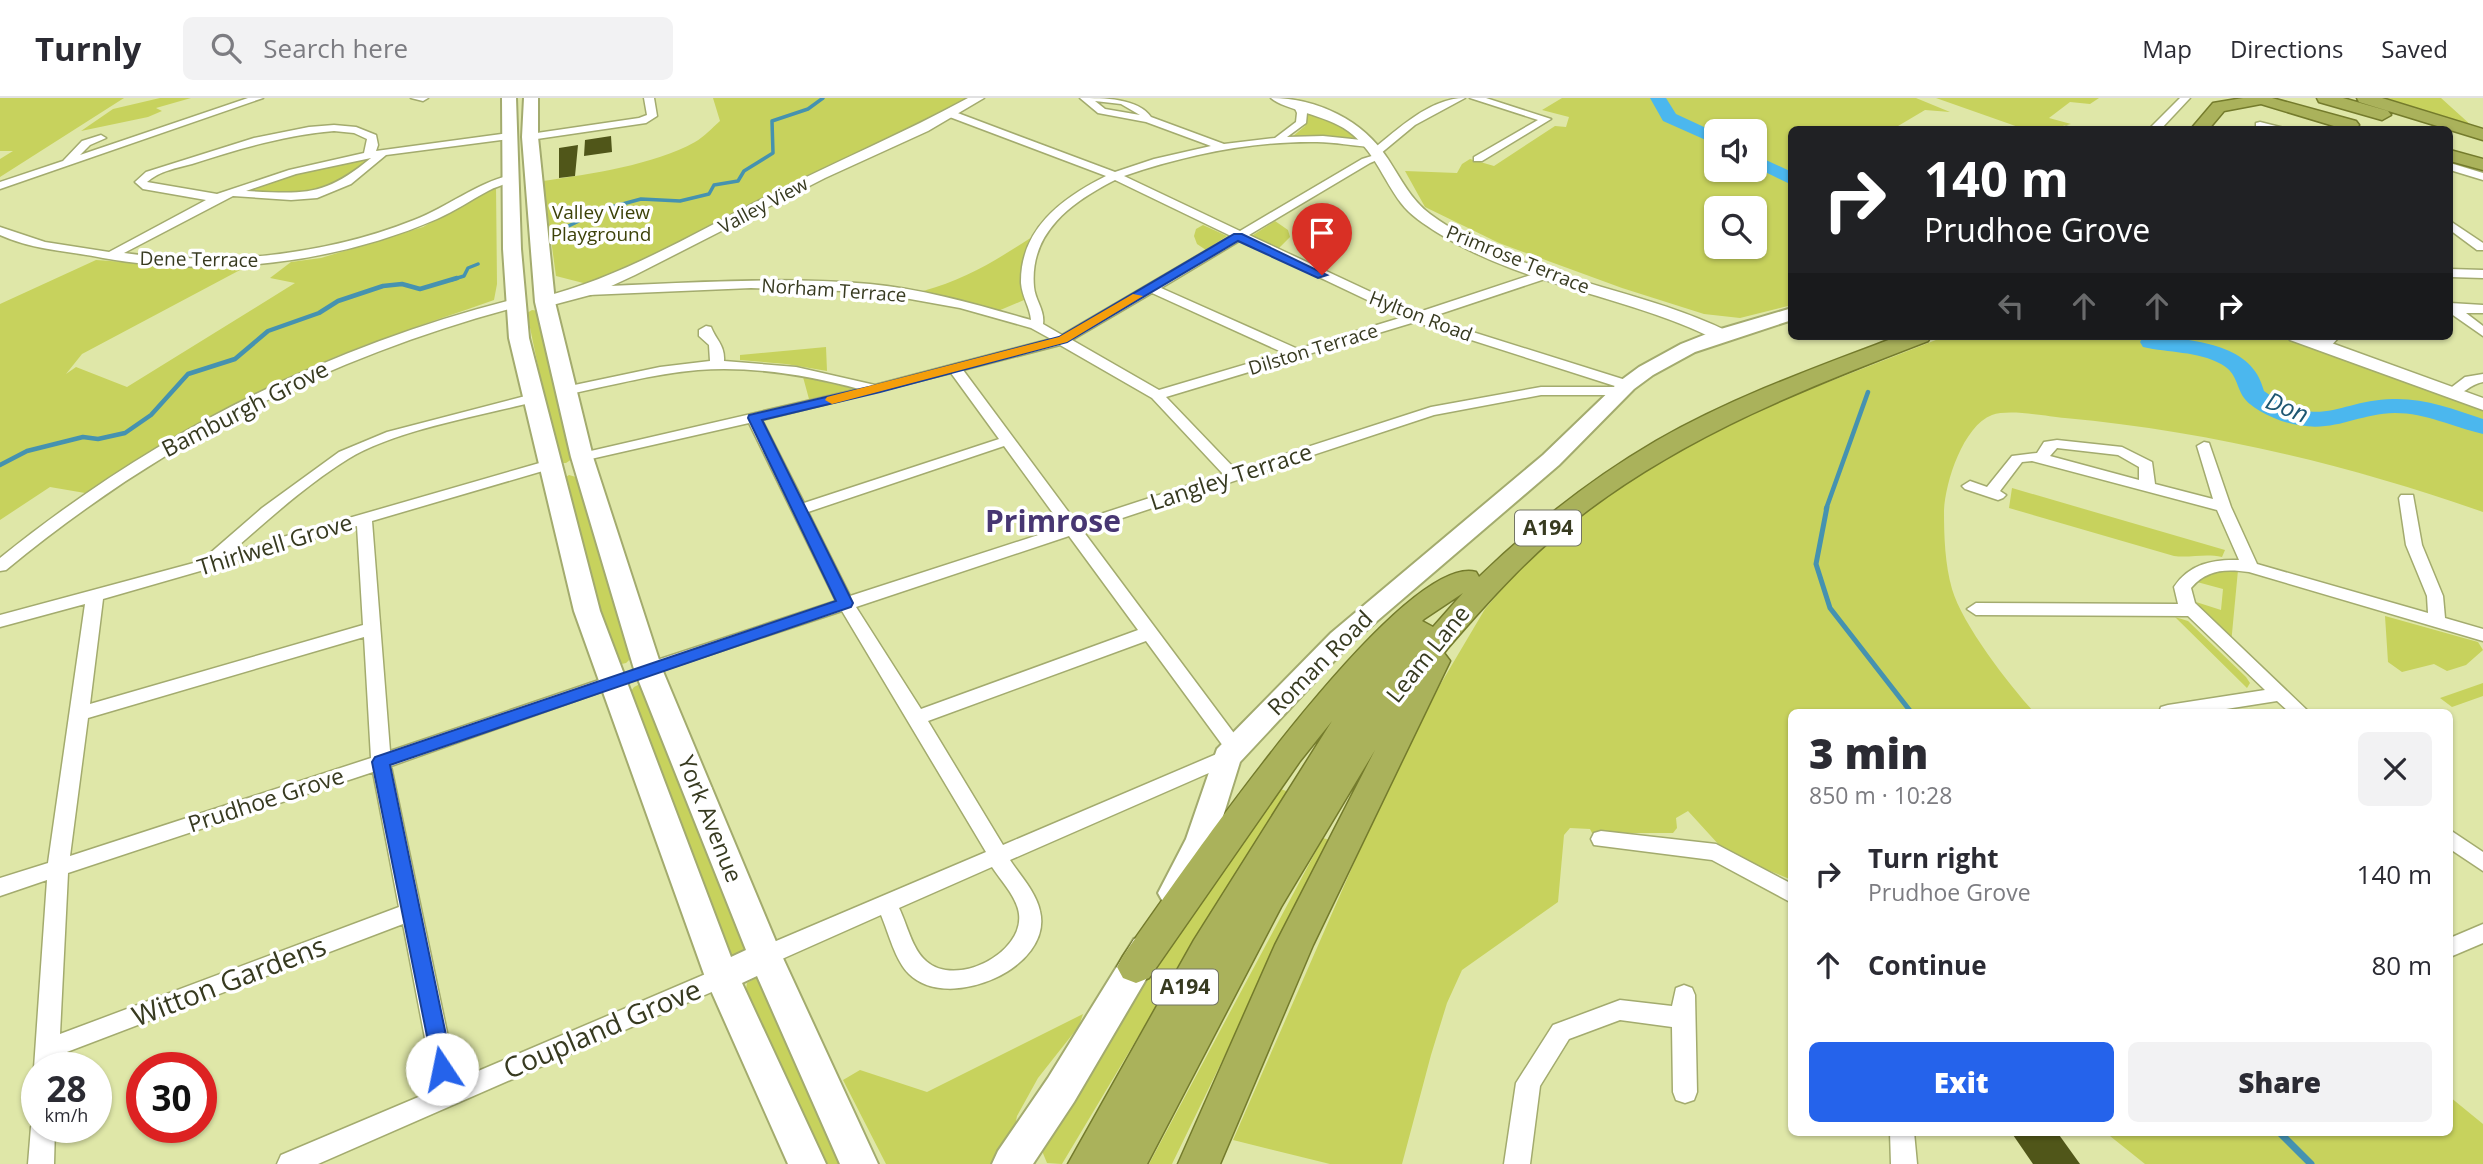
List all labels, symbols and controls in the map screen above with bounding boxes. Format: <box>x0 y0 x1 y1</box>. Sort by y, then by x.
search box <box>183 17 673 80</box>
text: Turnly <box>35 26 141 71</box>
icon: search <box>207 29 245 67</box>
text: Search here <box>263 30 408 66</box>
text: Map <box>2142 32 2192 65</box>
text: Directions <box>2230 32 2343 65</box>
text: Saved <box>2381 32 2448 65</box>
map controls <box>1704 119 1767 259</box>
button: sound <box>1704 119 1767 182</box>
text: 140 m <box>1924 145 2069 211</box>
icon: right <box>1809 154 1900 245</box>
street label: Valley View <box>714 170 813 240</box>
button: search <box>1704 196 1767 259</box>
park label: Valley View Playground <box>551 199 651 247</box>
pin <box>1292 203 1352 275</box>
text: Prudhoe Grove <box>1924 208 2150 251</box>
icon: arrive <box>1303 214 1341 252</box>
street label: Primrose Terrace <box>1442 218 1594 300</box>
street label: Dene Terrace <box>139 245 259 273</box>
street label: Norham Terrace <box>761 272 907 308</box>
street label: Hylton Road <box>1366 284 1476 348</box>
icon: left <box>1992 287 2030 325</box>
icon: ahead <box>2065 287 2103 325</box>
icon: ahead <box>2138 287 2176 325</box>
icon: right <box>2211 287 2249 325</box>
street label: Dilston Terrace <box>1245 317 1381 381</box>
street label: Bamburgh Grove <box>156 352 334 464</box>
water label: Don <box>2261 383 2314 430</box>
street label: Langley Terrace <box>1146 435 1316 517</box>
district label: Primrose <box>985 500 1121 541</box>
street label: Thirlwell Grove <box>193 505 356 583</box>
road number: A194 <box>1515 510 1581 546</box>
street label: Leam Lane <box>1378 598 1476 709</box>
street label: Roman Road <box>1260 603 1379 722</box>
text: 3 min <box>1809 724 1928 781</box>
button: close <box>2358 732 2432 806</box>
street label: York Avenue <box>671 750 751 887</box>
street label: Prudhoe Grove <box>183 759 348 839</box>
text: 850 m · 10:28 <box>1809 779 1952 811</box>
text: Turn right <box>1868 840 1999 876</box>
icon: right <box>1809 855 1847 893</box>
text: 140 m <box>2357 856 2432 892</box>
text: Prudhoe Grove <box>1868 876 2031 908</box>
street label: Witton Gardens <box>126 926 331 1035</box>
icon: ahead <box>1809 946 1847 984</box>
text: Continue <box>1868 947 1987 983</box>
text: 80 m <box>2371 947 2432 983</box>
street label: Coupland Grove <box>497 969 706 1087</box>
road number: A194 <box>1152 970 1218 1004</box>
position arrow <box>405 1032 479 1106</box>
button: Exit <box>1809 1042 2114 1122</box>
button: Share <box>2128 1042 2432 1122</box>
speed limit sign: 30 <box>126 1052 217 1143</box>
text: 28 <box>46 1065 87 1112</box>
text: km/h <box>45 1103 88 1127</box>

